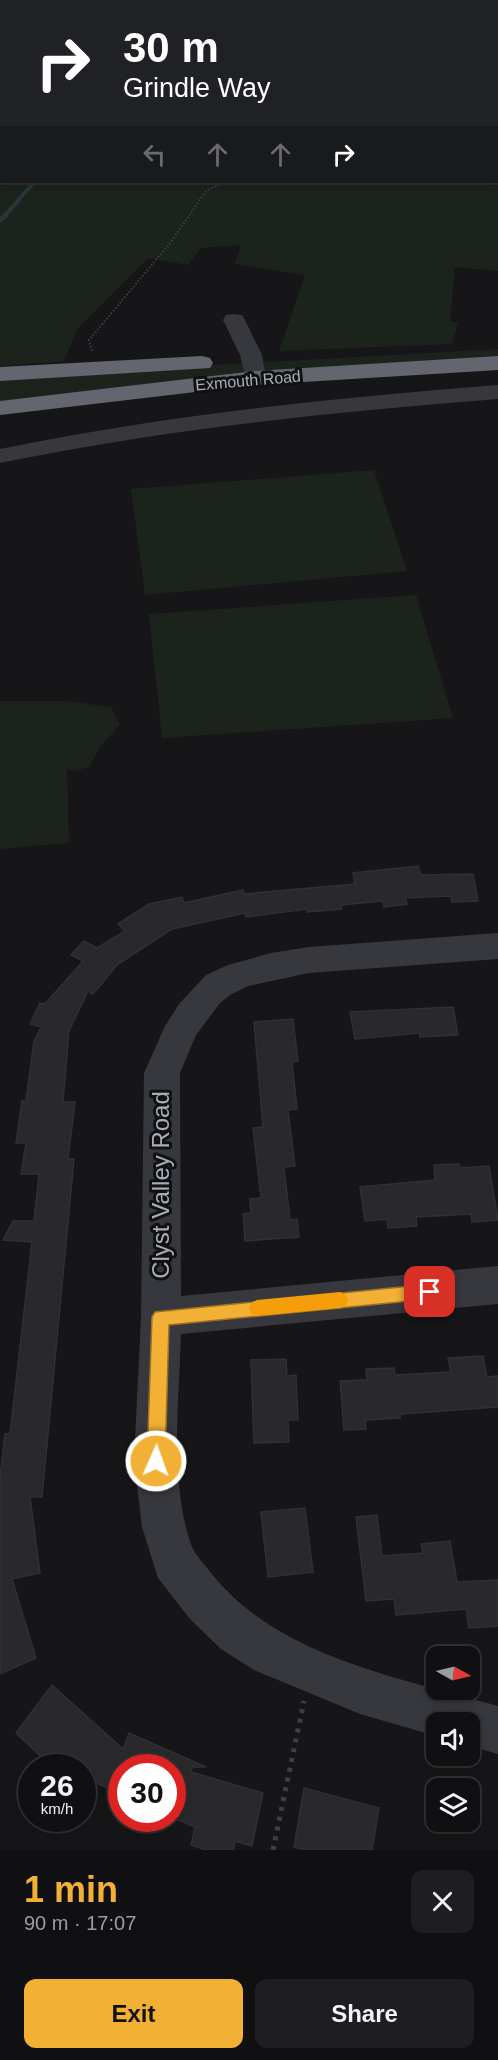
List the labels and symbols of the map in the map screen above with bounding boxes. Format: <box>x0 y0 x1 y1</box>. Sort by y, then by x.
street label: Exmouth Road <box>195 367 302 394</box>
street label: Clyst Valley Road <box>147 1091 174 1279</box>
pin <box>404 1266 455 1317</box>
position arrow <box>124 1429 188 1493</box>
north arrow <box>426 1646 480 1700</box>
speed limit sign: 30 <box>108 1754 186 1832</box>

